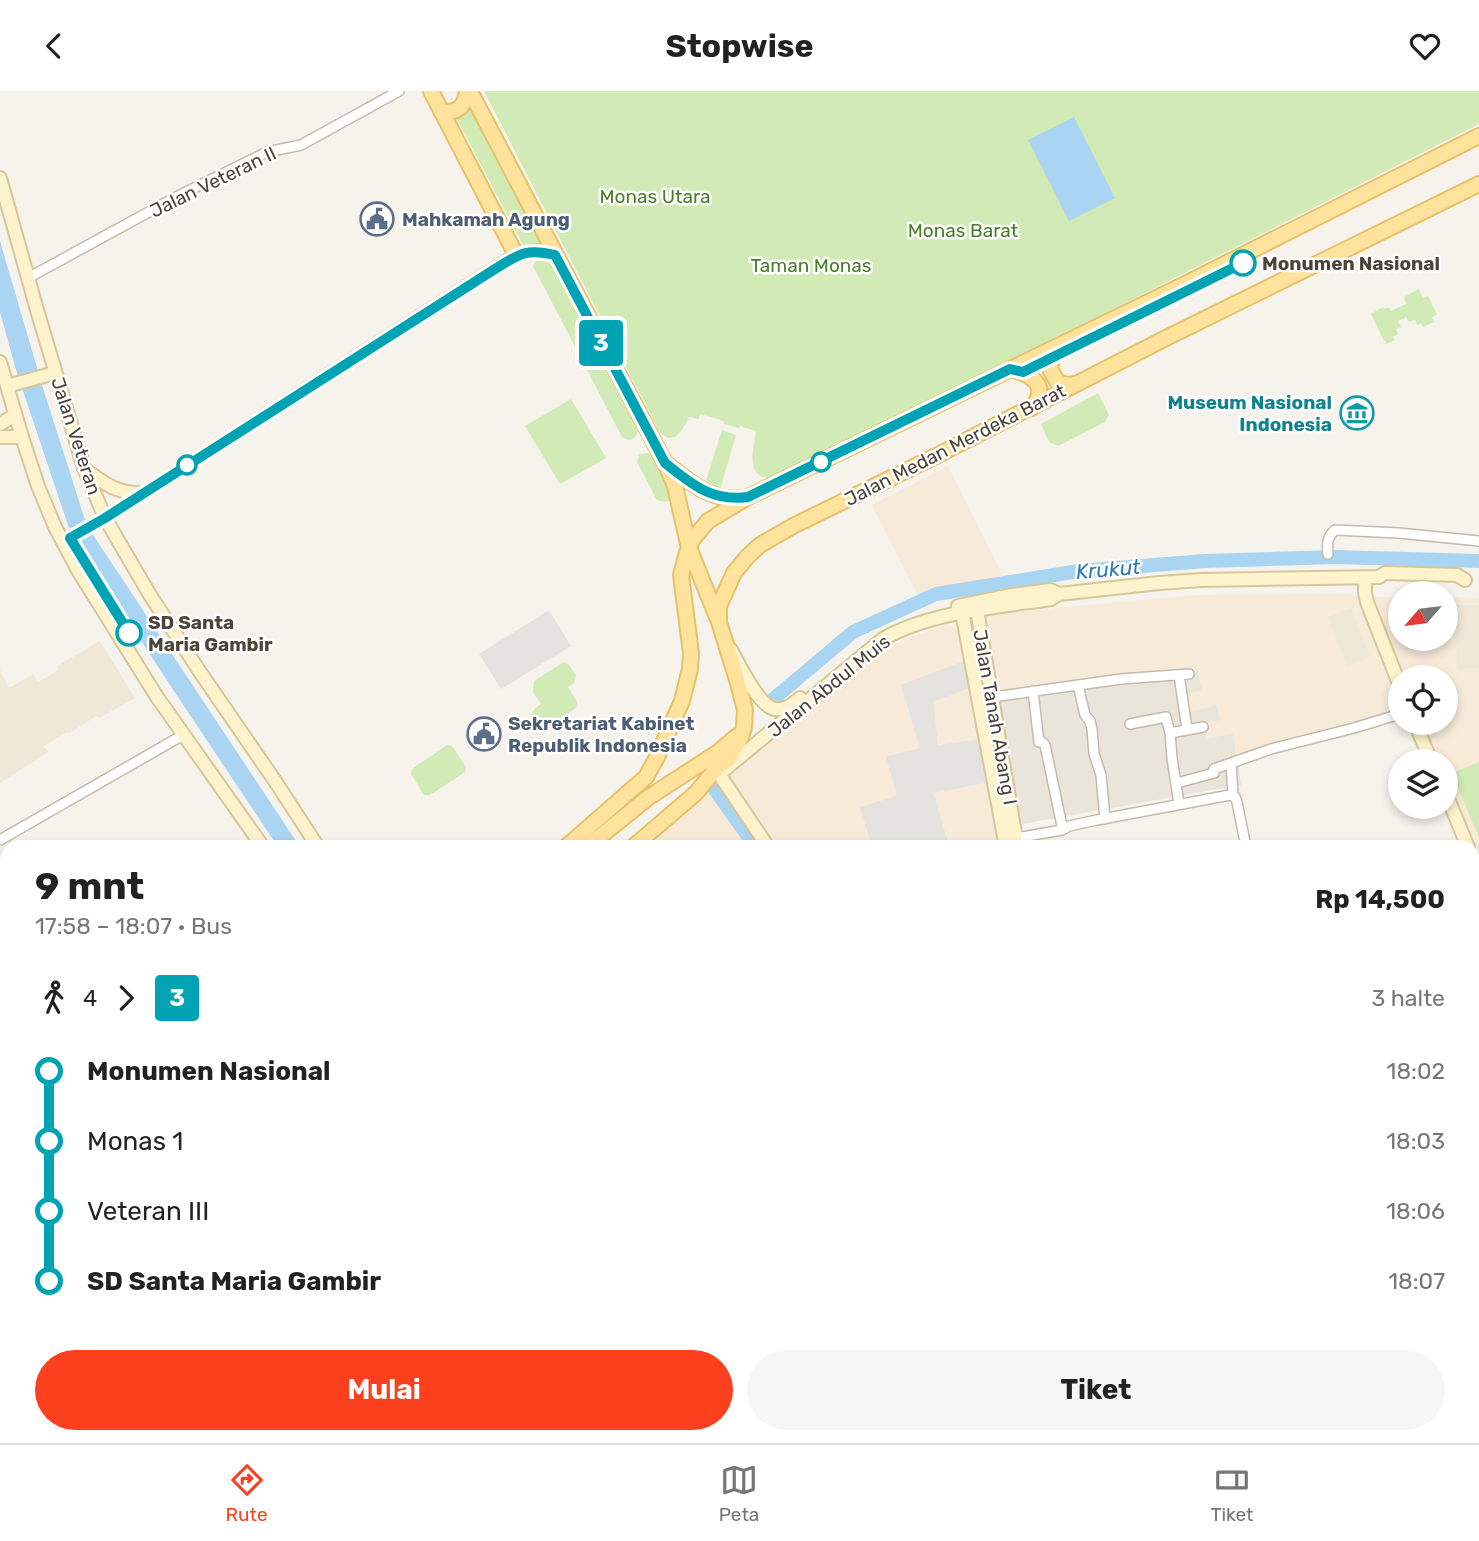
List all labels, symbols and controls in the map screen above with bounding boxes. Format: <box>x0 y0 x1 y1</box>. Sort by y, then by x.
icon: back <box>35 27 73 65</box>
text: Stopwise <box>665 27 814 65</box>
icon: heart <box>1406 27 1444 65</box>
street label: Jalan Veteran II <box>146 142 280 222</box>
park label: Monas Utara <box>599 185 711 208</box>
public building icon: Mahkamah Agung <box>358 200 396 238</box>
place label: Mahkamah Agung <box>402 208 570 231</box>
park label: Monas Barat <box>908 219 1019 242</box>
marker: Monumen Nasional <box>1230 250 1256 276</box>
place label: Monumen Nasional <box>1262 252 1440 275</box>
park label: Taman Monas <box>751 254 871 277</box>
line badge: 3 <box>578 320 624 366</box>
text: 3 <box>593 329 609 357</box>
street label: Jalan Veteran <box>46 374 106 498</box>
street label: Jalan Medan Merdeka Barat <box>841 379 1070 511</box>
place label: Museum Nasional Indonesia <box>1167 391 1332 436</box>
museum icon: Museum Nasional Indonesia <box>1338 394 1376 432</box>
unlabelled marker <box>811 452 831 472</box>
unlabelled marker <box>177 455 197 475</box>
water label: Krukut <box>1075 554 1142 584</box>
north arrow <box>1388 581 1458 651</box>
map controls <box>1388 581 1458 819</box>
place label: SD Santa Maria Gambir <box>148 611 273 656</box>
marker: SD Santa Maria Gambir <box>116 620 142 646</box>
street label: Jalan Tanah Abang I <box>968 627 1022 807</box>
street label: Jalan Abdul Muis <box>763 630 895 742</box>
button: locate <box>1388 665 1458 735</box>
place label: Sekretariat Kabinet Republik Indonesia <box>508 712 695 757</box>
public building icon: Sekretariat Kabinet Republik Indonesia <box>465 715 503 753</box>
button: layers <box>1388 749 1458 819</box>
text: 9 mnt <box>35 863 144 909</box>
text: Rp 14,500 <box>1315 884 1445 915</box>
text: 17:58 – 18:07 · Bus <box>35 912 232 940</box>
icon: walk <box>35 979 73 1017</box>
icon: forward <box>107 979 145 1017</box>
text: 4 <box>83 984 97 1012</box>
text: 3 <box>169 984 185 1012</box>
text: 3 halte <box>1371 984 1445 1012</box>
text: Monumen Nasional <box>87 1056 331 1087</box>
text: 18:02 <box>1387 1057 1445 1085</box>
text: Monas 1 <box>87 1126 183 1157</box>
text: 18:03 <box>1386 1127 1445 1155</box>
text: Veteran III <box>87 1196 209 1227</box>
text: 18:06 <box>1386 1197 1445 1225</box>
text: SD Santa Maria Gambir <box>87 1266 381 1297</box>
text: 18:07 <box>1388 1267 1445 1295</box>
button: Mulai <box>35 1350 733 1430</box>
button: Tiket <box>747 1350 1445 1430</box>
tab: Rute <box>226 1461 268 1526</box>
tab: Peta <box>719 1461 759 1526</box>
tab: Tiket <box>1211 1461 1253 1526</box>

